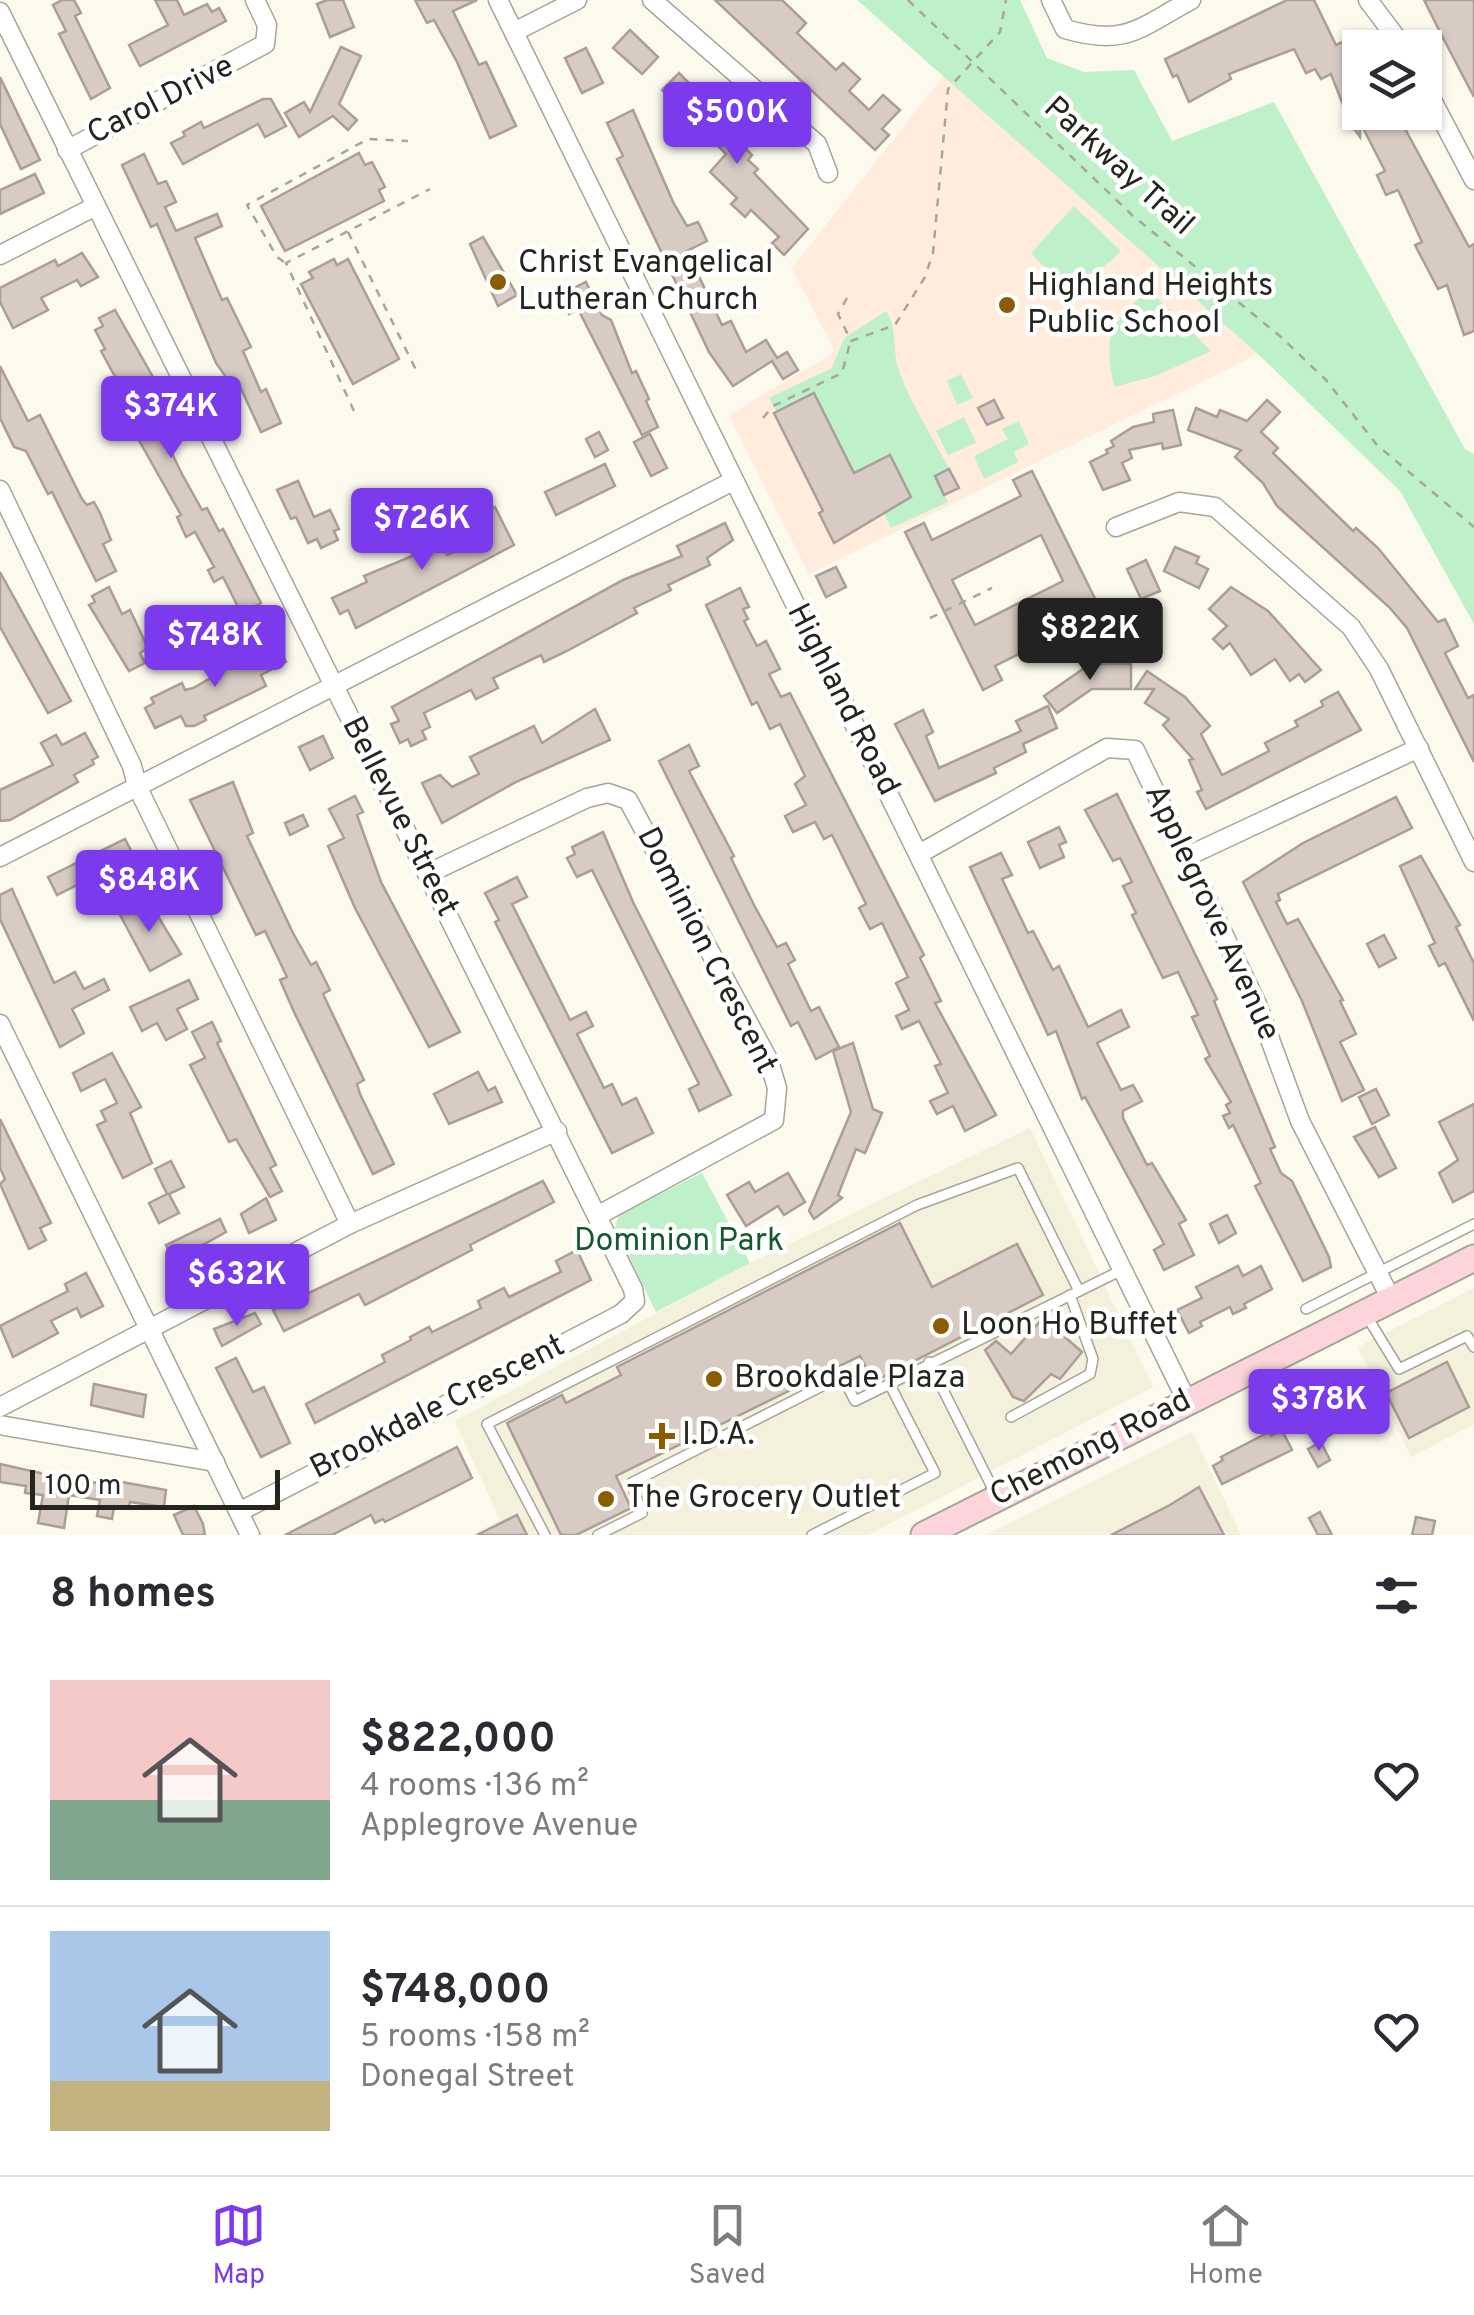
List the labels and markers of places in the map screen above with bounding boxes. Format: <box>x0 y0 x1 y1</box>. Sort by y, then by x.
pin: $500K <box>667 82 807 167</box>
place label: Christ Evangelical Lutheran Church <box>518 244 773 321</box>
place label: Highland Heights Public School <box>1027 267 1273 344</box>
marker: Christ Evangelical Lutheran Church <box>487 271 509 293</box>
marker: Highland Heights Public School <box>996 294 1018 316</box>
pin: $374K <box>101 376 241 461</box>
pin: $726K <box>352 488 492 573</box>
pin: $822K <box>1020 598 1160 683</box>
pin: $748K <box>145 605 285 690</box>
pin: $848K <box>79 850 219 935</box>
pin: $632K <box>167 1244 307 1329</box>
place label: Loon Ho Buffet <box>961 1306 1178 1346</box>
marker: Loon Ho Buffet <box>930 1315 952 1337</box>
place label: Brookdale Plaza <box>734 1359 965 1399</box>
marker: Brookdale Plaza <box>703 1368 725 1390</box>
pin: $378K <box>1249 1369 1389 1454</box>
place label: I.D.A. <box>682 1416 755 1456</box>
marker: I.D.A. <box>651 1425 673 1447</box>
place label: The Grocery Outlet <box>626 1479 901 1519</box>
marker: The Grocery Outlet <box>595 1488 617 1510</box>

